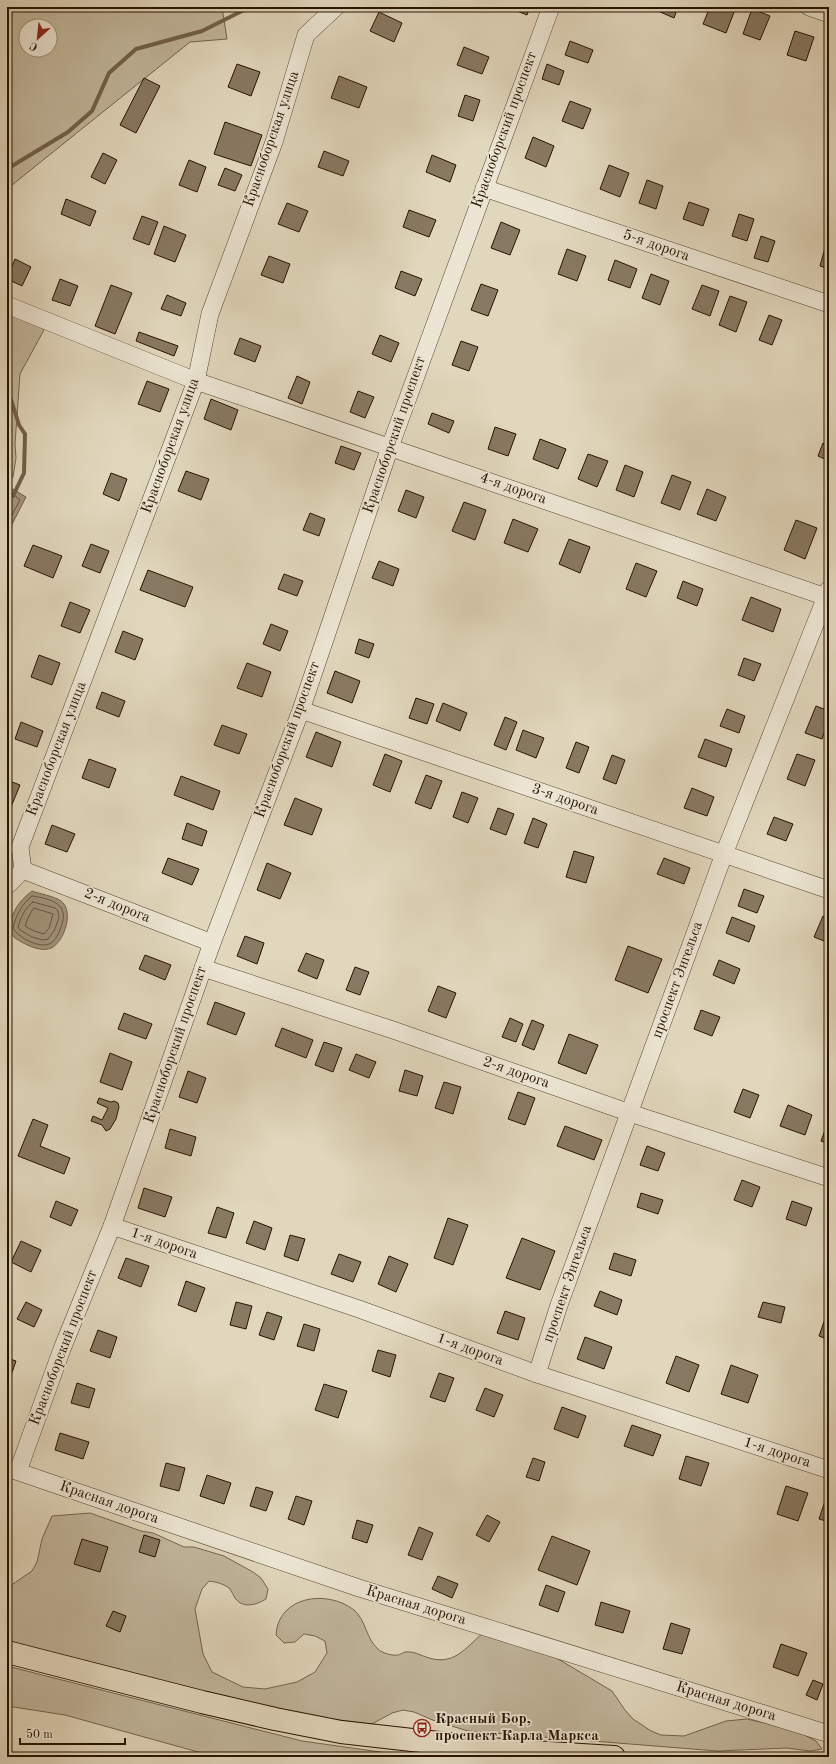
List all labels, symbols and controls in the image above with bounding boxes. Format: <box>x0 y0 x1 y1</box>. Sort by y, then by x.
north arrow <box>18 18 58 58</box>
text: С <box>28 39 40 52</box>
street label: Красноборский проспект <box>470 50 540 210</box>
street label: Красноборская улица <box>242 68 303 209</box>
street label: 5-я дорога <box>621 228 692 265</box>
street label: Красноборский проспект <box>361 355 429 515</box>
street label: Красноборская улица <box>140 376 203 516</box>
street label: 4-я дорога <box>478 471 549 508</box>
street label: Красноборский проспект <box>253 660 323 820</box>
street label: Красноборская улица <box>24 679 90 818</box>
street label: 3-я дорога <box>530 782 601 819</box>
street label: 2-я дорога <box>82 886 153 926</box>
street label: проспект Энгельса <box>650 919 706 1040</box>
street label: Красноборский проспект <box>142 965 210 1125</box>
street label: 2-я дорога <box>481 1055 552 1092</box>
street label: проспект Энгельса <box>541 1223 595 1345</box>
street label: 1-я дорога <box>129 1226 200 1263</box>
street label: Красноборский проспект <box>27 1268 101 1428</box>
street label: 1-я дорога <box>435 1331 506 1369</box>
street label: 1-я дорога <box>742 1435 813 1471</box>
street label: Красная дорога <box>58 1479 161 1527</box>
street label: Красная дорога <box>364 1584 468 1629</box>
street label: Красная дорога <box>674 1680 778 1725</box>
place label: Красный Бор, проспект Карла Маркса <box>435 1712 599 1744</box>
bus stop icon: Красный Бор, проспект Карла Маркса <box>412 1718 432 1738</box>
scale bar <box>20 1720 125 1746</box>
text: 50 m <box>26 1728 53 1741</box>

